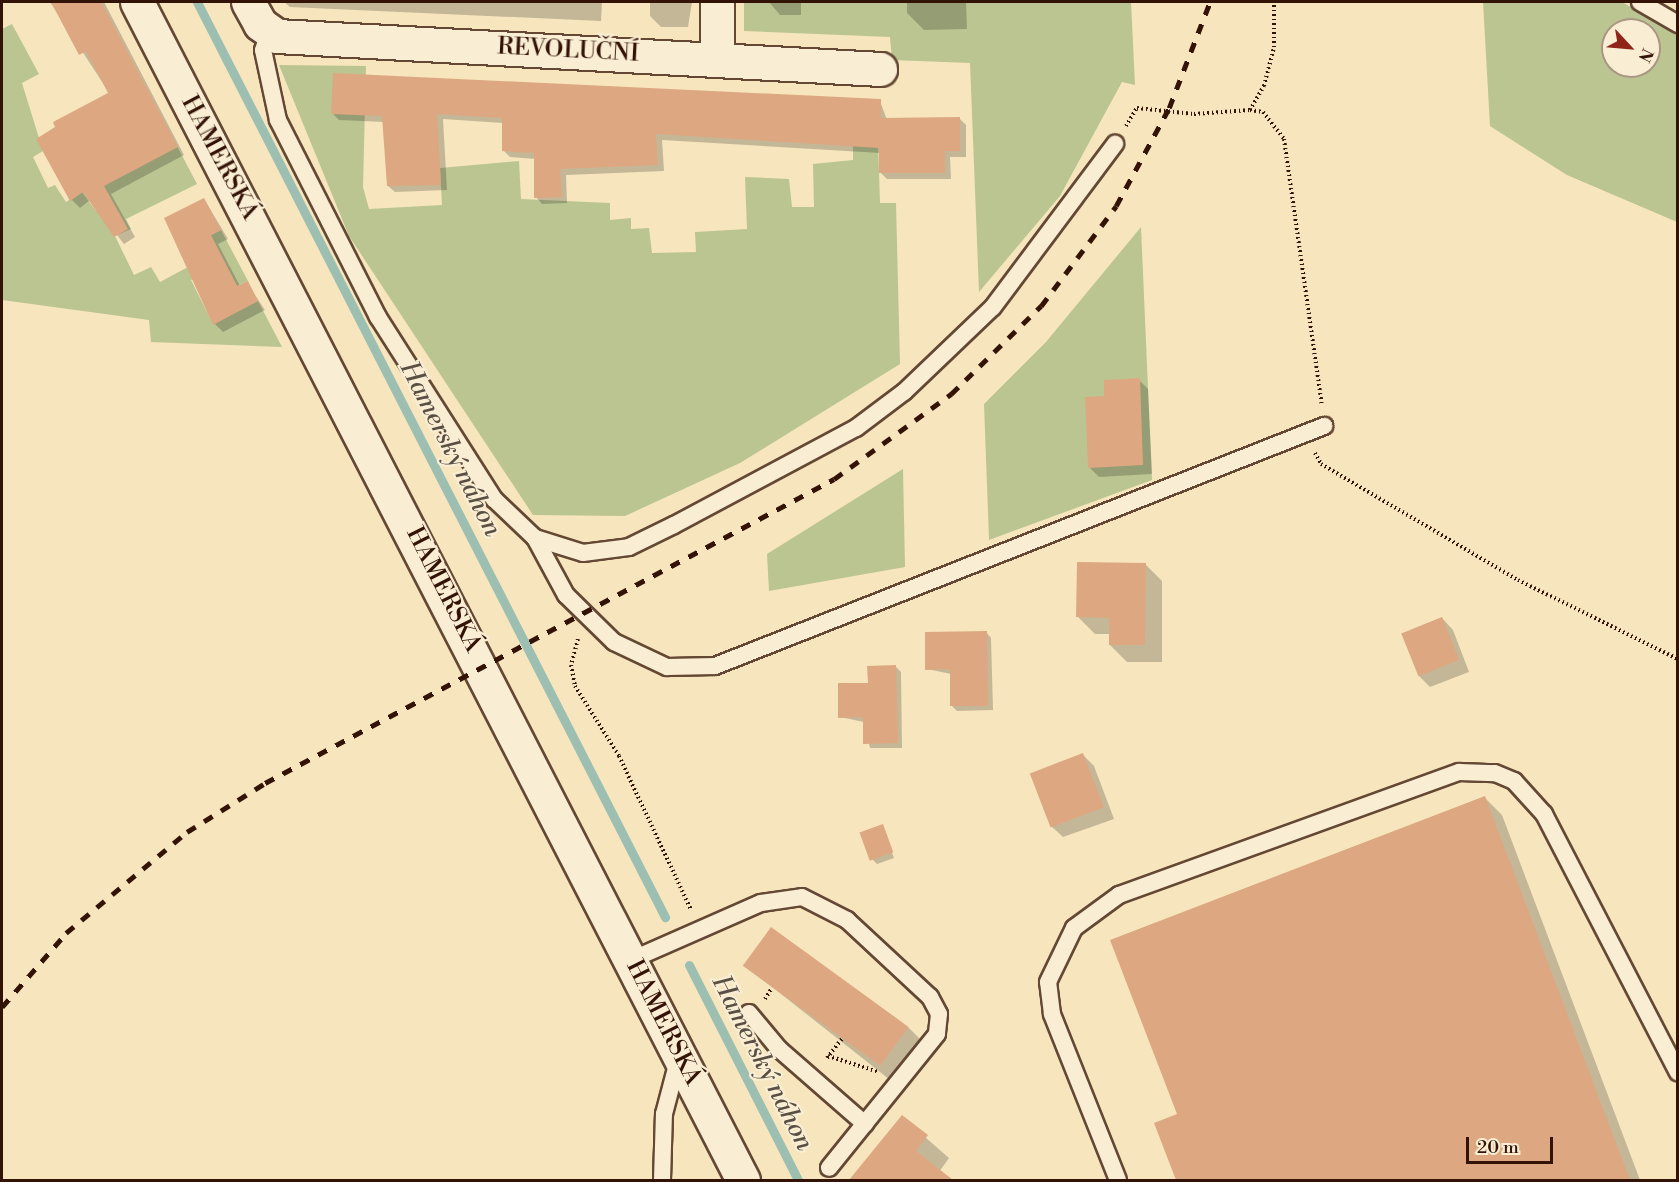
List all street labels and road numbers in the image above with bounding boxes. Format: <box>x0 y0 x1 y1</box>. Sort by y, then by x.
street label: REVOLUČNÍ <box>496 33 640 69</box>
street label: HAMERSKÁ <box>174 91 264 225</box>
street label: HAMERSKÁ <box>399 522 487 658</box>
street label: HAMERSKÁ <box>619 955 707 1091</box>

